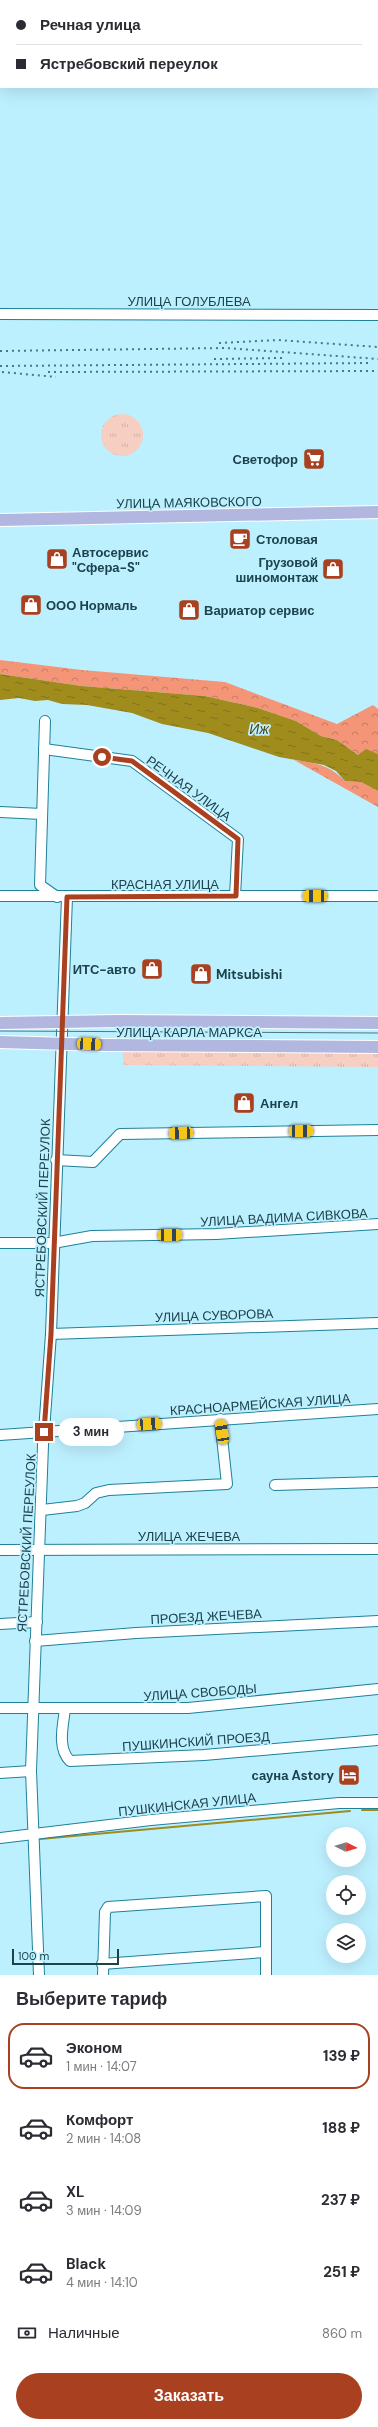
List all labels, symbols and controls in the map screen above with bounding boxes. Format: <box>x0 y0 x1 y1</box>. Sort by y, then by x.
text: Речная улица <box>40 15 141 35</box>
text: Ястребовский переулок <box>40 54 218 74</box>
street label: УЛИЦА ГОЛУБЛЕВА <box>127 293 251 310</box>
supermarket icon: Светофор <box>301 446 327 472</box>
place label: Светофор <box>233 451 298 468</box>
street label: УЛИЦА МАЯКОВСКОГО <box>116 493 262 512</box>
cafe icon: Столовая <box>227 526 253 552</box>
place label: Столовая <box>256 531 318 548</box>
place label: Автосервис "Сфера-S" <box>72 544 149 576</box>
shop icon: Автосервис "Сфера-S" <box>44 546 70 572</box>
place label: Грузовой шиномонтаж <box>235 554 319 586</box>
shop icon: Грузовой шиномонтаж <box>320 556 346 582</box>
shop icon: ООО Нормаль <box>18 592 44 618</box>
place label: ООО Нормаль <box>46 597 137 614</box>
shop icon: Вариатор сервис <box>176 597 202 623</box>
place label: Вариатор сервис <box>204 602 315 619</box>
water label: Иж <box>249 720 270 738</box>
route start <box>93 748 111 766</box>
street label: РЕЧНАЯ УЛИЦА <box>143 752 235 825</box>
street label: КРАСНАЯ УЛИЦА <box>111 876 219 893</box>
car <box>303 890 327 902</box>
shop icon: ИТС-авто <box>139 956 165 982</box>
place label: ИТС-авто <box>73 961 136 978</box>
shop icon: Mitsubishi <box>188 961 214 987</box>
place label: Mitsubishi <box>216 966 282 983</box>
street label: УЛИЦА КАРЛА МАРКСА <box>116 1024 262 1041</box>
car <box>77 1037 101 1051</box>
shop icon: Ангел <box>231 1090 257 1116</box>
place label: Ангел <box>260 1095 298 1112</box>
street label: ЯСТРЕБОВСКИЙ ПЕРЕУЛОК <box>31 1118 54 1298</box>
car <box>289 1125 313 1137</box>
car <box>169 1127 193 1139</box>
street label: УЛИЦА ВАДИМА СИВКОВА <box>200 1205 369 1230</box>
car <box>158 1229 182 1241</box>
street label: УЛИЦА СУВОРОВА <box>155 1305 274 1326</box>
street label: КРАСНОАРМЕЙСКАЯ УЛИЦА <box>169 1390 351 1419</box>
car <box>137 1417 161 1431</box>
callout: 3 мин <box>58 1418 124 1446</box>
car <box>214 1419 230 1445</box>
route end <box>35 1423 53 1441</box>
text: 3 мин <box>73 1423 109 1440</box>
street label: ЯСТРЕБОВСКИЙ ПЕРЕУЛОК <box>13 1453 40 1633</box>
street label: УЛИЦА ЖЕЧЕВА <box>138 1528 241 1545</box>
street label: ПРОЕЗД ЖЕЧЕВА <box>150 1605 262 1628</box>
street label: УЛИЦА СВОБОДЫ <box>143 1680 257 1705</box>
street label: ПУШКИНСКИЙ ПРОЕЗД <box>122 1728 271 1755</box>
hotel icon: сауна Astory <box>336 1762 362 1788</box>
place label: сауна Astory <box>252 1767 334 1784</box>
street label: ПУШКИНСКАЯ УЛИЦА <box>117 1789 257 1820</box>
north arrow <box>326 1827 366 1867</box>
map controls <box>326 1827 366 1963</box>
button: locate <box>326 1875 366 1915</box>
button: layers <box>326 1923 366 1963</box>
scale bar <box>12 1947 119 1966</box>
text: 100 m <box>18 1949 49 1963</box>
text: Выберите тариф <box>16 1987 167 2011</box>
icon: car <box>18 2038 54 2074</box>
text: Эконом <box>66 2038 122 2058</box>
text: 139 ₽ <box>323 2046 360 2066</box>
text: 1 мин · 14:07 <box>66 2058 137 2075</box>
icon: car <box>18 2110 54 2146</box>
text: Комфорт <box>66 2110 133 2130</box>
text: 188 ₽ <box>322 2118 360 2138</box>
text: 2 мин · 14:08 <box>66 2130 141 2147</box>
icon: car <box>18 2182 54 2218</box>
text: XL <box>66 2182 84 2202</box>
text: 237 ₽ <box>321 2190 360 2210</box>
text: 3 мин · 14:09 <box>66 2202 142 2219</box>
icon: car <box>18 2254 54 2290</box>
text: Black <box>66 2254 106 2274</box>
text: 251 ₽ <box>323 2262 360 2282</box>
text: 4 мин · 14:10 <box>66 2274 138 2291</box>
icon: cash <box>16 2322 38 2344</box>
text: Наличные <box>48 2323 120 2343</box>
text: 860 m <box>322 2325 362 2342</box>
button: Заказать <box>16 2373 362 2419</box>

